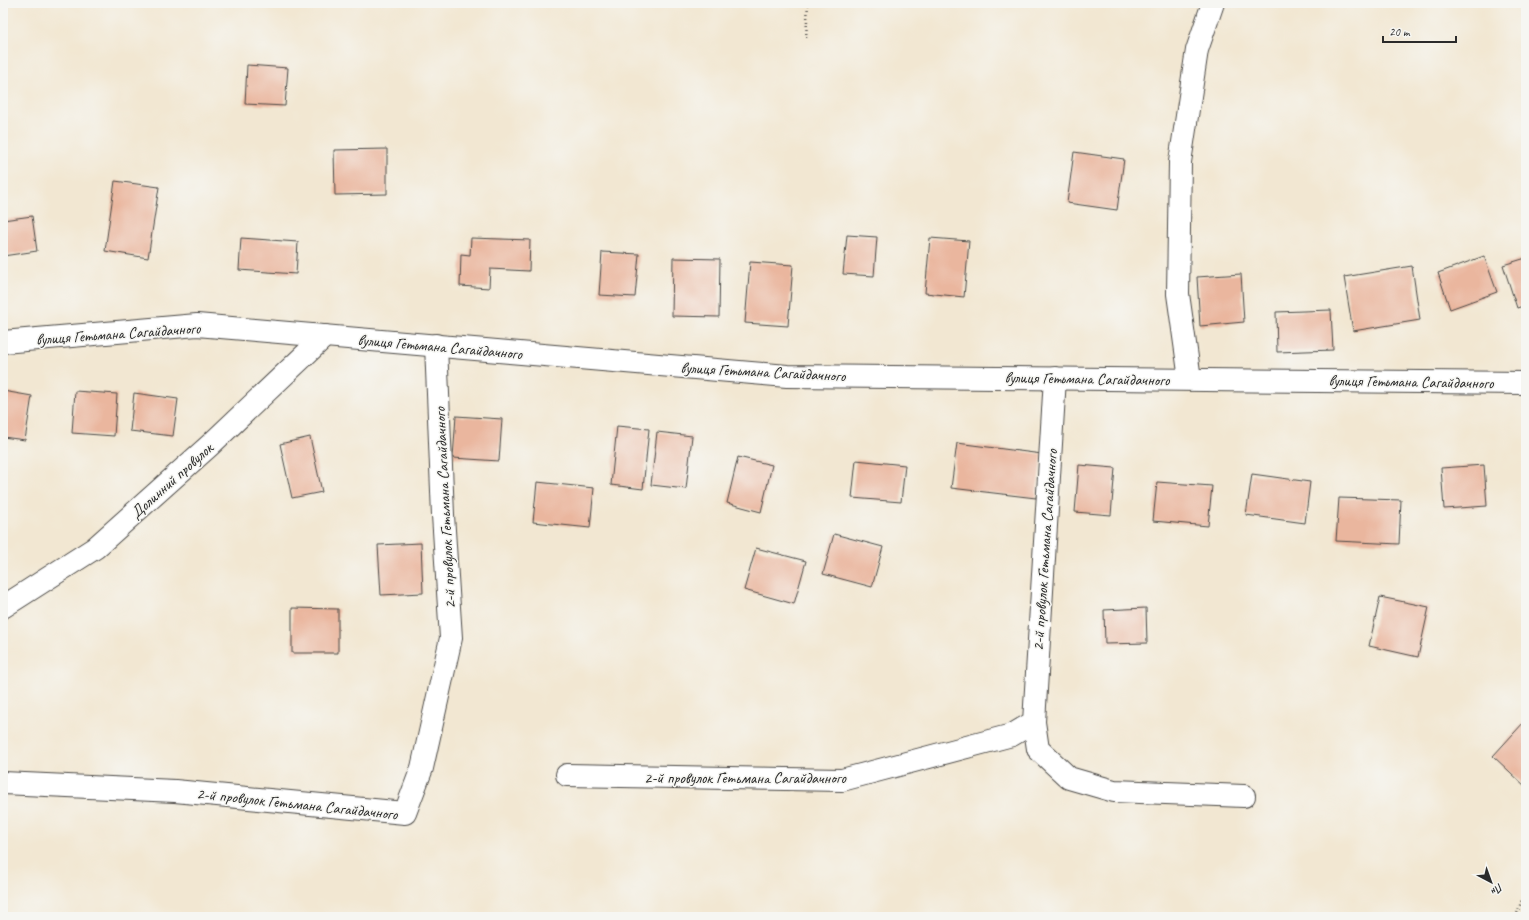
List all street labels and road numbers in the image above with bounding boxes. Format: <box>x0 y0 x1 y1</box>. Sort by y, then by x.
street label: вулиця Гетьмана Сагайдачного <box>35 318 202 350</box>
street label: вулиця Гетьмана Сагайдачного <box>357 330 524 364</box>
street label: вулиця Гетьмана Сагайдачного <box>680 358 847 386</box>
street label: вулиця Гетьмана Сагайдачного <box>1004 368 1171 390</box>
street label: вулиця Гетьмана Сагайдачного <box>1328 371 1495 393</box>
street label: 2-й провулок Гетьмана Сагайдачного <box>430 405 460 609</box>
street label: Долинний провулок <box>126 438 218 523</box>
street label: 2-й провулок Гетьмана Сагайдачного <box>1028 447 1062 652</box>
street label: 2-й провулок Гетьмана Сагайдачного <box>644 768 847 788</box>
street label: 2-й провулок Гетьмана Сагайдачного <box>195 783 400 825</box>

